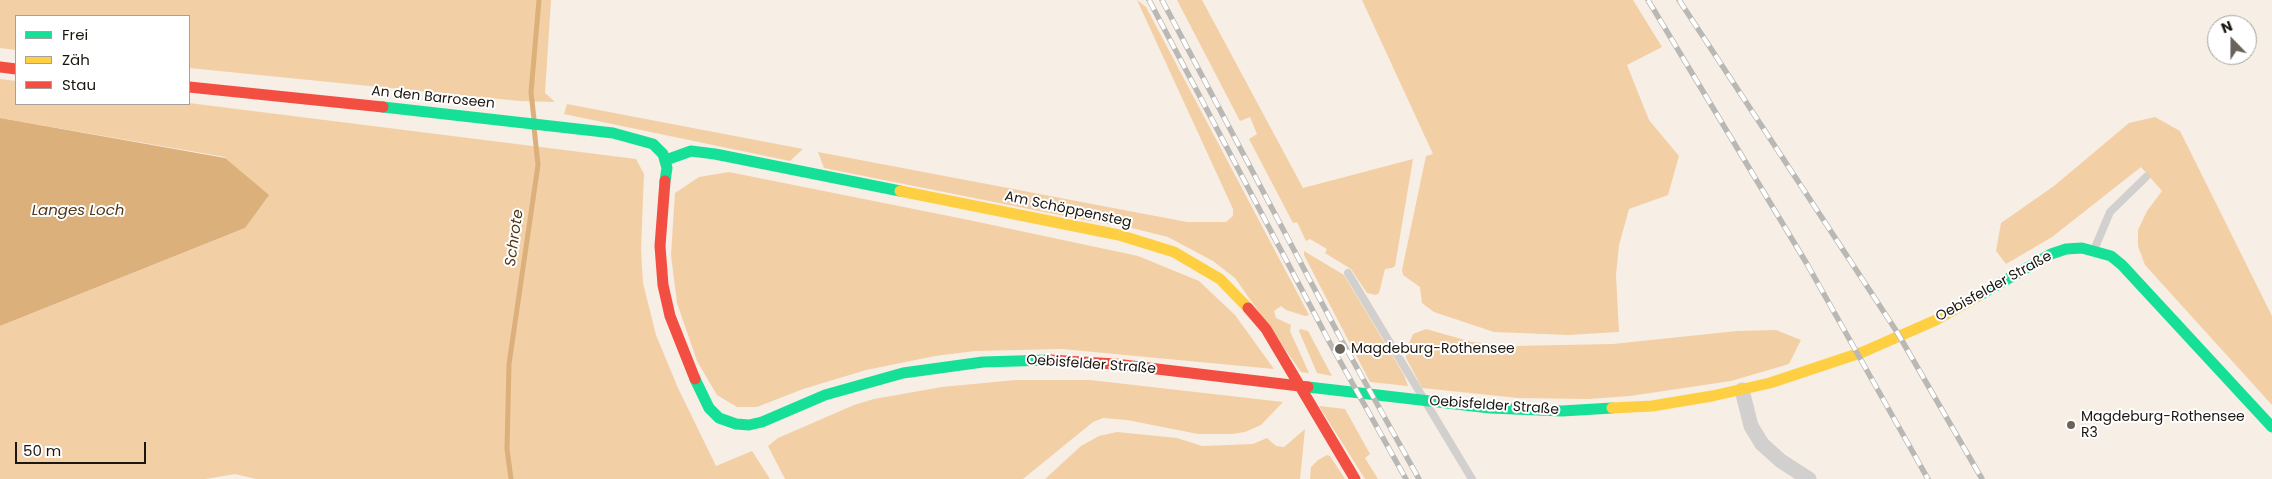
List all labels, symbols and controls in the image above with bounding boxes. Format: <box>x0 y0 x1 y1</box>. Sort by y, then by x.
legend <box>15 15 190 105</box>
north arrow <box>2207 15 2257 65</box>
text: N <box>2218 16 2235 38</box>
text: Frei <box>62 24 88 45</box>
text: Zäh <box>62 49 90 70</box>
text: Stau <box>62 74 96 95</box>
street label: An den Barroseen <box>370 83 496 113</box>
street label: Am Schöppensteg <box>1003 188 1133 232</box>
water label: Langes Loch <box>32 202 124 220</box>
water label: Schrote <box>502 208 528 268</box>
street label: Oebisfelder Straße <box>1933 248 2055 326</box>
place label: Magdeburg-Rothensee <box>1351 341 1515 357</box>
marker: Magdeburg-Rothensee <box>1333 342 1347 356</box>
street label: Oebisfelder Straße <box>1026 352 1156 378</box>
street label: Oebisfelder Straße <box>1429 393 1559 419</box>
place label: Magdeburg-Rothensee R3 <box>2081 409 2245 442</box>
marker: Magdeburg-Rothensee R3 <box>2065 419 2077 431</box>
scale bar <box>18 432 149 464</box>
text: 50 m <box>23 440 61 461</box>

